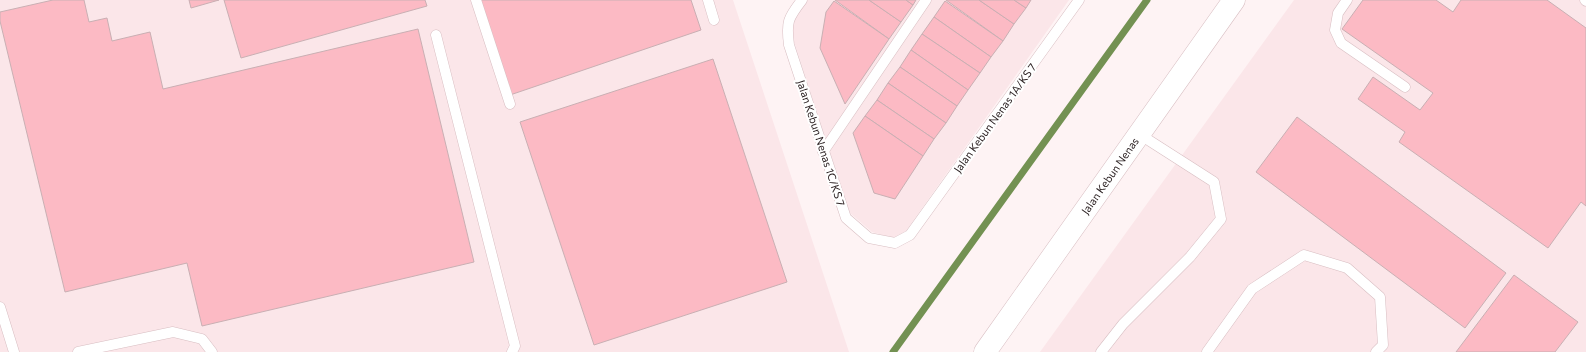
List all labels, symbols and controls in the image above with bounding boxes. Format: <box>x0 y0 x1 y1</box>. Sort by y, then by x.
street label: Jalan Kebun Nenas 1A/KS 7 <box>951 60 1040 175</box>
street label: Jalan Kebun Nenas 1C/KS 7 <box>794 78 848 208</box>
street label: Jalan Kebun Nenas <box>1078 135 1142 217</box>

